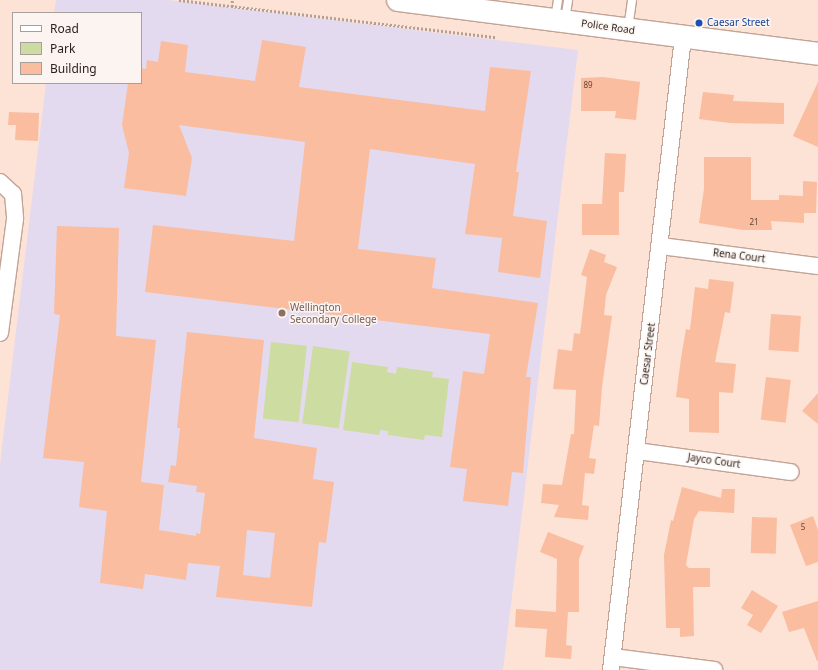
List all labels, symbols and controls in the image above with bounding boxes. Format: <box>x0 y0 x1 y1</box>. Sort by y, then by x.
legend <box>12 12 142 84</box>
street label: Police Road <box>580 17 636 37</box>
place label: Caesar Street <box>707 17 770 29</box>
marker: Caesar Street <box>694 18 704 28</box>
text: Road <box>50 20 79 37</box>
text: Park <box>50 40 75 57</box>
text: Building <box>50 60 97 77</box>
house number: 89 <box>583 80 593 90</box>
house number: 21 <box>749 217 759 227</box>
street label: Rena Court <box>712 247 766 265</box>
place label: Wellington Secondary College <box>290 301 377 324</box>
marker: Wellington Secondary College <box>277 308 287 318</box>
street label: Caesar Street <box>638 322 658 386</box>
street label: Jayco Court <box>687 451 741 471</box>
house number: 5 <box>801 522 805 532</box>

